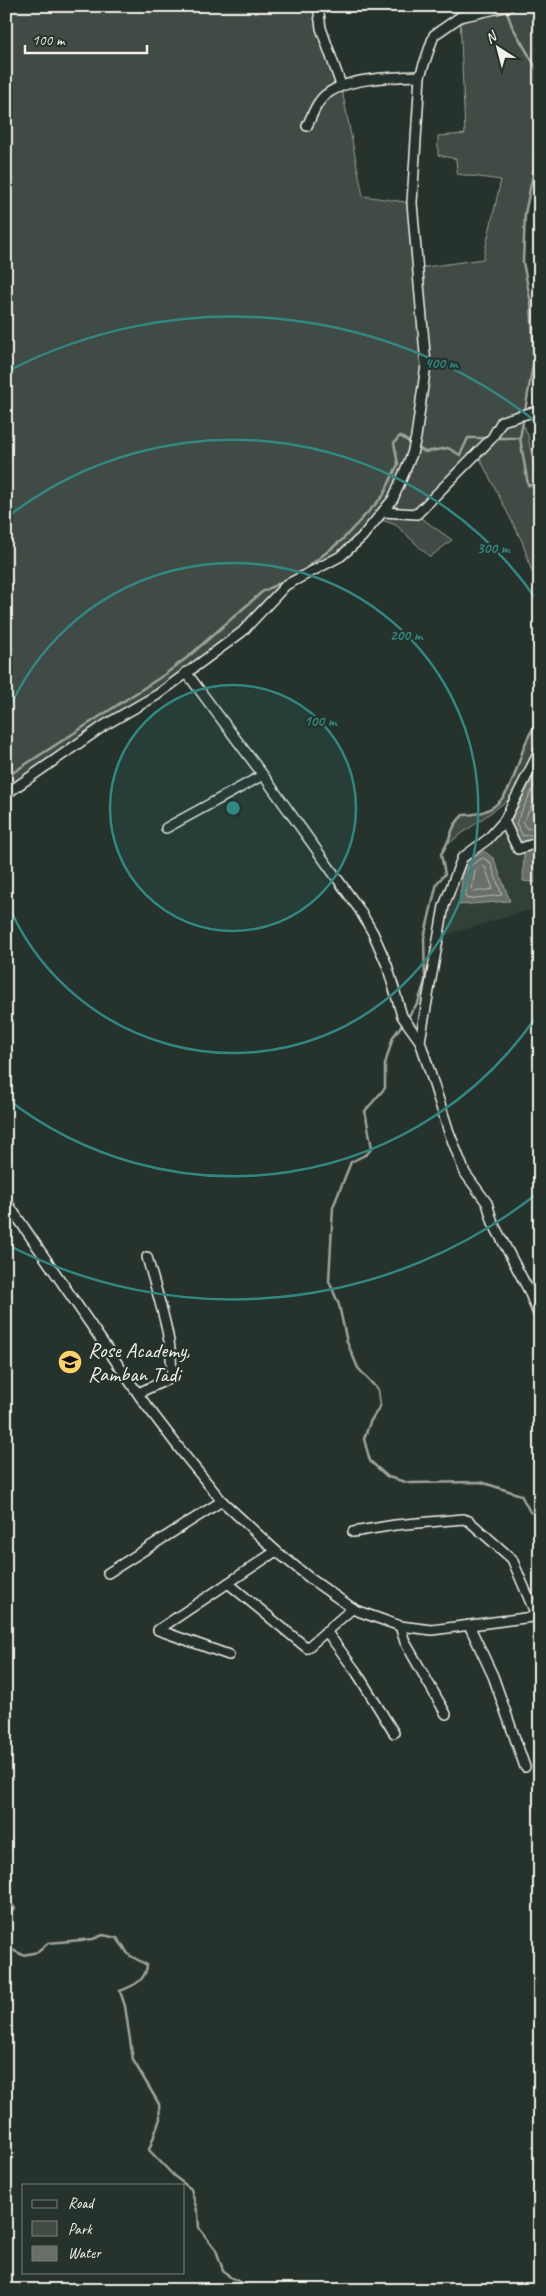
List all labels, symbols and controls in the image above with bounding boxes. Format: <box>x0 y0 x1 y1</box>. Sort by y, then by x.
scale bar <box>25 22 148 54</box>
north arrow <box>474 22 524 72</box>
text: N <box>482 27 501 47</box>
text: 100 m <box>32 31 66 50</box>
text: 400 m <box>425 354 459 373</box>
text: 300 m <box>477 539 511 558</box>
text: 200 m <box>390 626 424 645</box>
text: 100 m <box>304 712 338 731</box>
centre of rings <box>224 799 242 817</box>
place label: Rose Academy, Ramban Tadi <box>88 1337 190 1387</box>
school or university icon: Rose Academy, Ramban Tadi <box>57 1349 83 1375</box>
legend <box>22 2184 185 2274</box>
text: Road <box>68 2194 95 2213</box>
text: Park <box>68 2220 93 2239</box>
text: Water <box>68 2244 102 2263</box>

